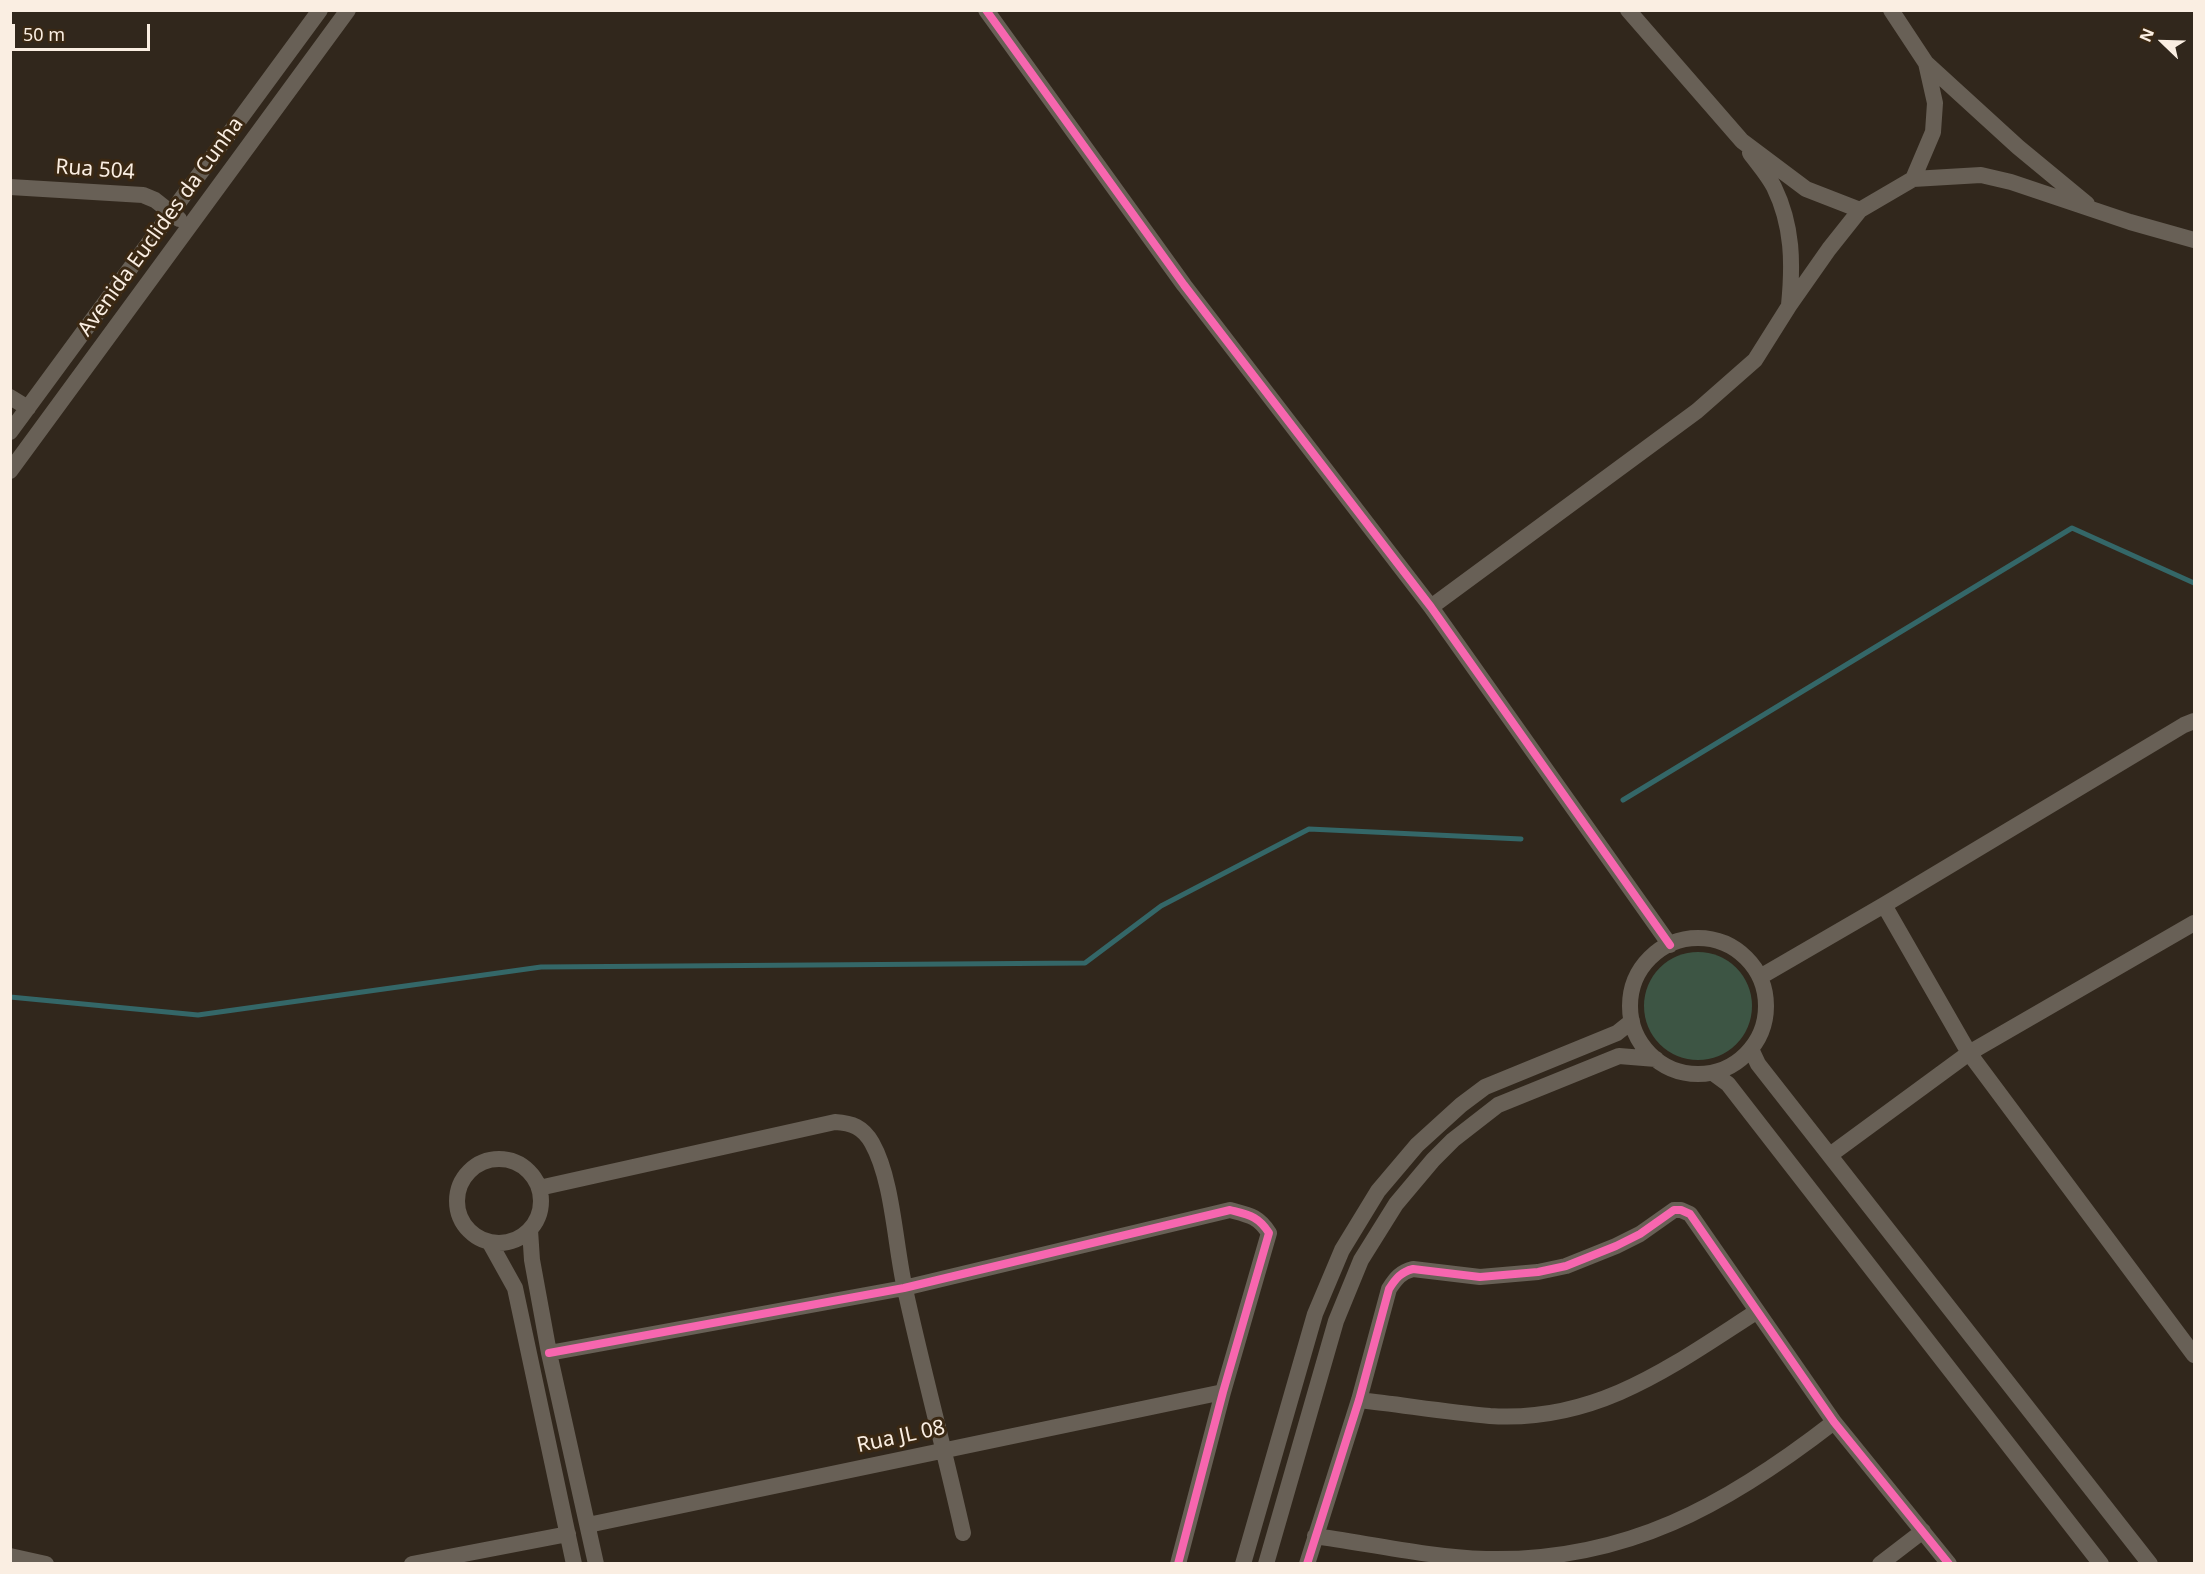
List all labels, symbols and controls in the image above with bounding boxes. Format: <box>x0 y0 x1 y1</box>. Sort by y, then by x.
scale bar <box>15 12 153 50</box>
north arrow <box>2133 12 2193 72</box>
text: 50 m <box>23 22 65 46</box>
text: N <box>2134 25 2159 45</box>
street label: Avenida Euclides da Cunha <box>73 113 249 341</box>
street label: Rua 504 <box>55 155 135 185</box>
street label: Rua JL 08 <box>855 1415 947 1459</box>

